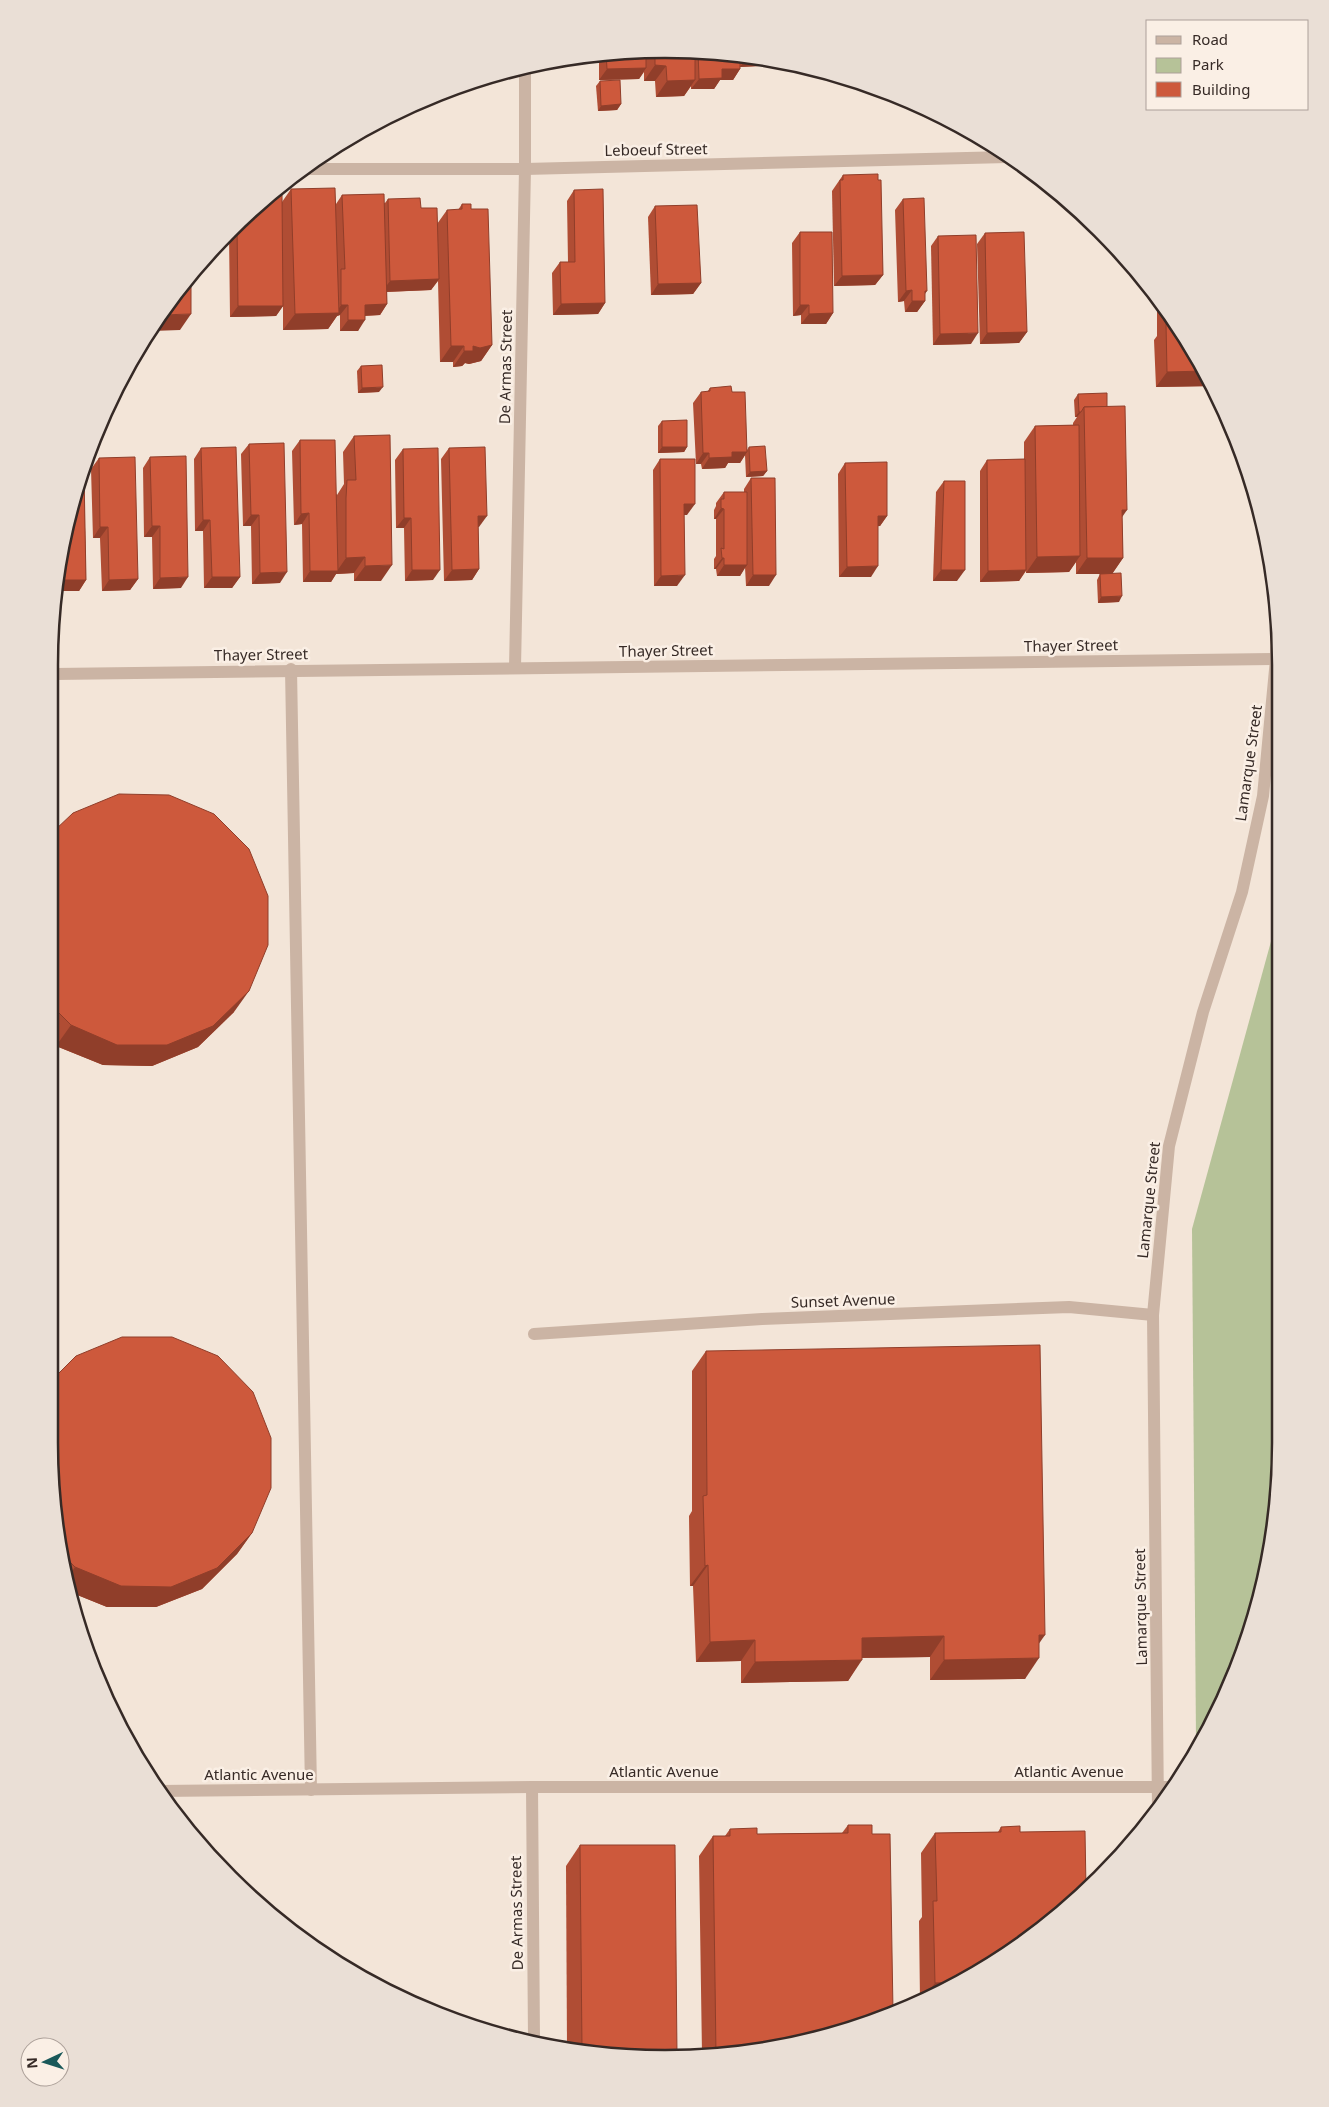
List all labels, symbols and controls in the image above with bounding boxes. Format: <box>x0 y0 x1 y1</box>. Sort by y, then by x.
legend <box>1146 20 1309 110</box>
text: Road <box>1192 29 1228 49</box>
text: Park <box>1192 54 1224 74</box>
text: Building <box>1192 79 1250 99</box>
street label: Leboeuf Street <box>604 138 708 160</box>
street label: De Armas Street <box>494 309 516 424</box>
street label: Thayer Street <box>1024 634 1119 656</box>
street label: Thayer Street <box>619 639 714 661</box>
street label: Thayer Street <box>214 643 309 665</box>
street label: Lamarque Street <box>1230 703 1266 823</box>
street label: Lamarque Street <box>1132 1140 1164 1259</box>
street label: Sunset Avenue <box>790 1288 896 1312</box>
street label: Lamarque Street <box>1129 1548 1151 1666</box>
street label: Atlantic Avenue <box>609 1761 719 1781</box>
street label: Atlantic Avenue <box>1014 1761 1124 1781</box>
street label: Atlantic Avenue <box>204 1764 314 1784</box>
street label: De Armas Street <box>505 1855 527 1970</box>
north arrow <box>20 2037 70 2087</box>
text: N <box>22 2057 41 2069</box>

